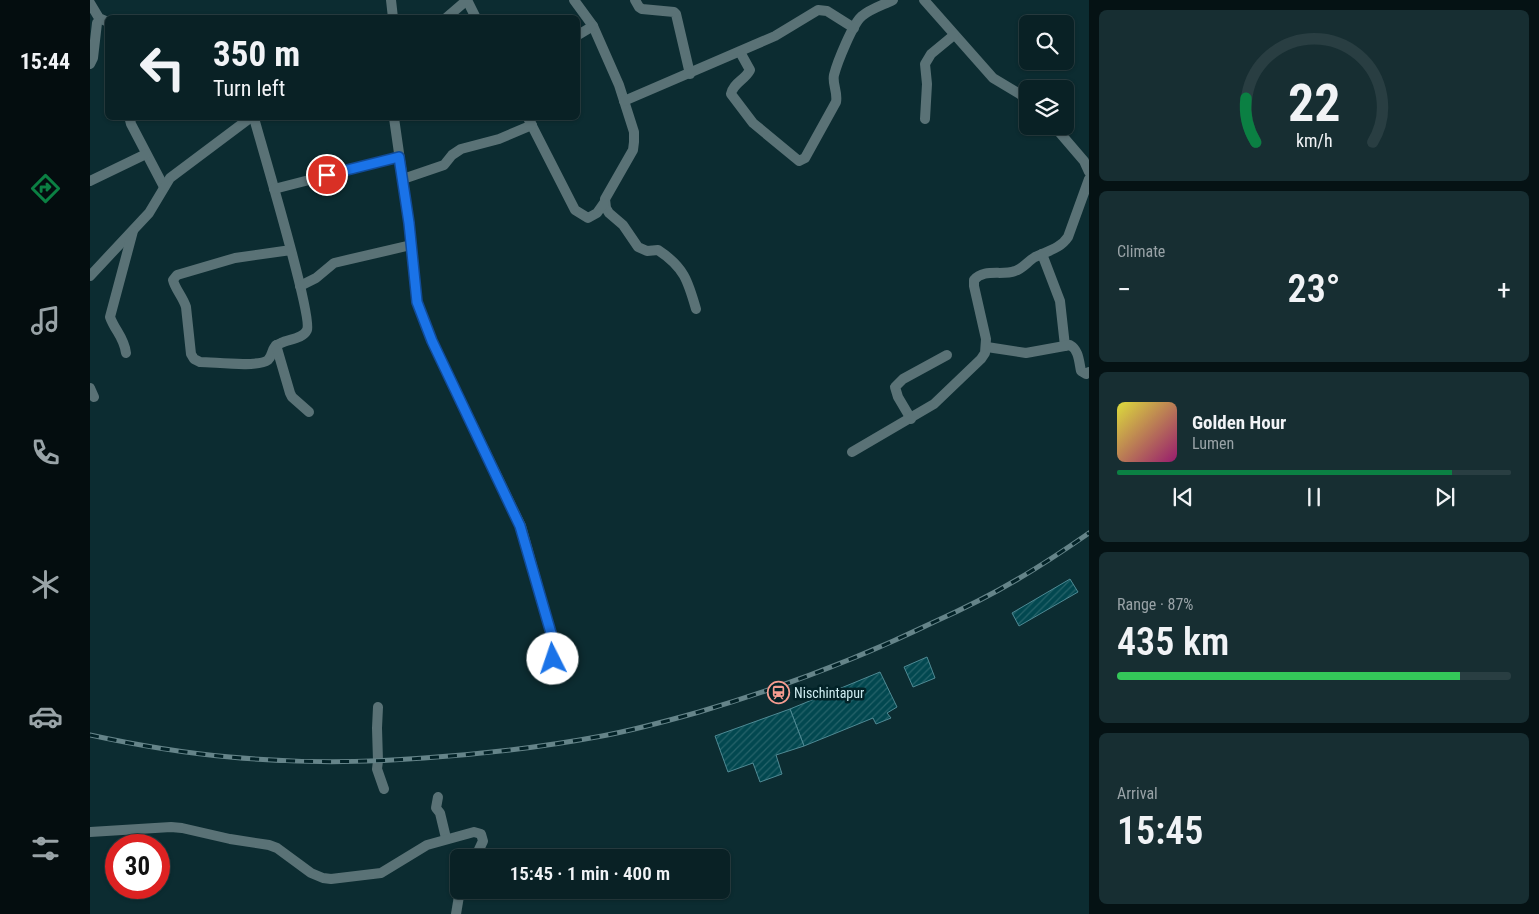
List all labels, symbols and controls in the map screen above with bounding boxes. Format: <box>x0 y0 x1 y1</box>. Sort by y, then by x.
map controls <box>1019 15 1074 135</box>
button: search <box>1019 15 1074 70</box>
text: 350 m <box>213 34 300 75</box>
icon: left <box>130 35 195 100</box>
text: 15:44 <box>20 49 70 74</box>
text: 22 <box>1288 73 1340 134</box>
text: Turn left <box>213 76 285 101</box>
button: layers <box>1019 80 1074 135</box>
text: km/h <box>1296 130 1332 151</box>
pin <box>306 154 348 196</box>
icon: arrive <box>313 161 341 189</box>
icon: directions <box>28 171 63 206</box>
text: Climate <box>1117 242 1165 261</box>
text: 23° <box>1288 267 1340 311</box>
text: − <box>1117 273 1131 306</box>
text: + <box>1497 273 1511 306</box>
icon: music <box>28 303 63 338</box>
text: Golden Hour <box>1192 411 1286 434</box>
text: Lumen <box>1192 434 1234 453</box>
icon: phone <box>28 435 63 470</box>
icon: previous <box>1169 483 1197 511</box>
icon: pause <box>1300 483 1328 511</box>
icon: next <box>1431 483 1459 511</box>
icon: climate <box>28 567 63 602</box>
text: Range · 87% <box>1117 595 1193 614</box>
text: 435 km <box>1117 620 1229 664</box>
position arrow <box>526 632 578 684</box>
station icon: Nischintapur <box>766 681 790 705</box>
place label: Nischintapur <box>794 685 864 701</box>
icon: car <box>28 699 63 734</box>
text: Arrival <box>1117 784 1158 803</box>
text: 15:45 <box>1117 809 1203 853</box>
icon: filters <box>28 831 63 866</box>
speed limit sign: 30 <box>105 834 170 899</box>
text: 15:45 · 1 min · 400 m <box>510 862 670 885</box>

